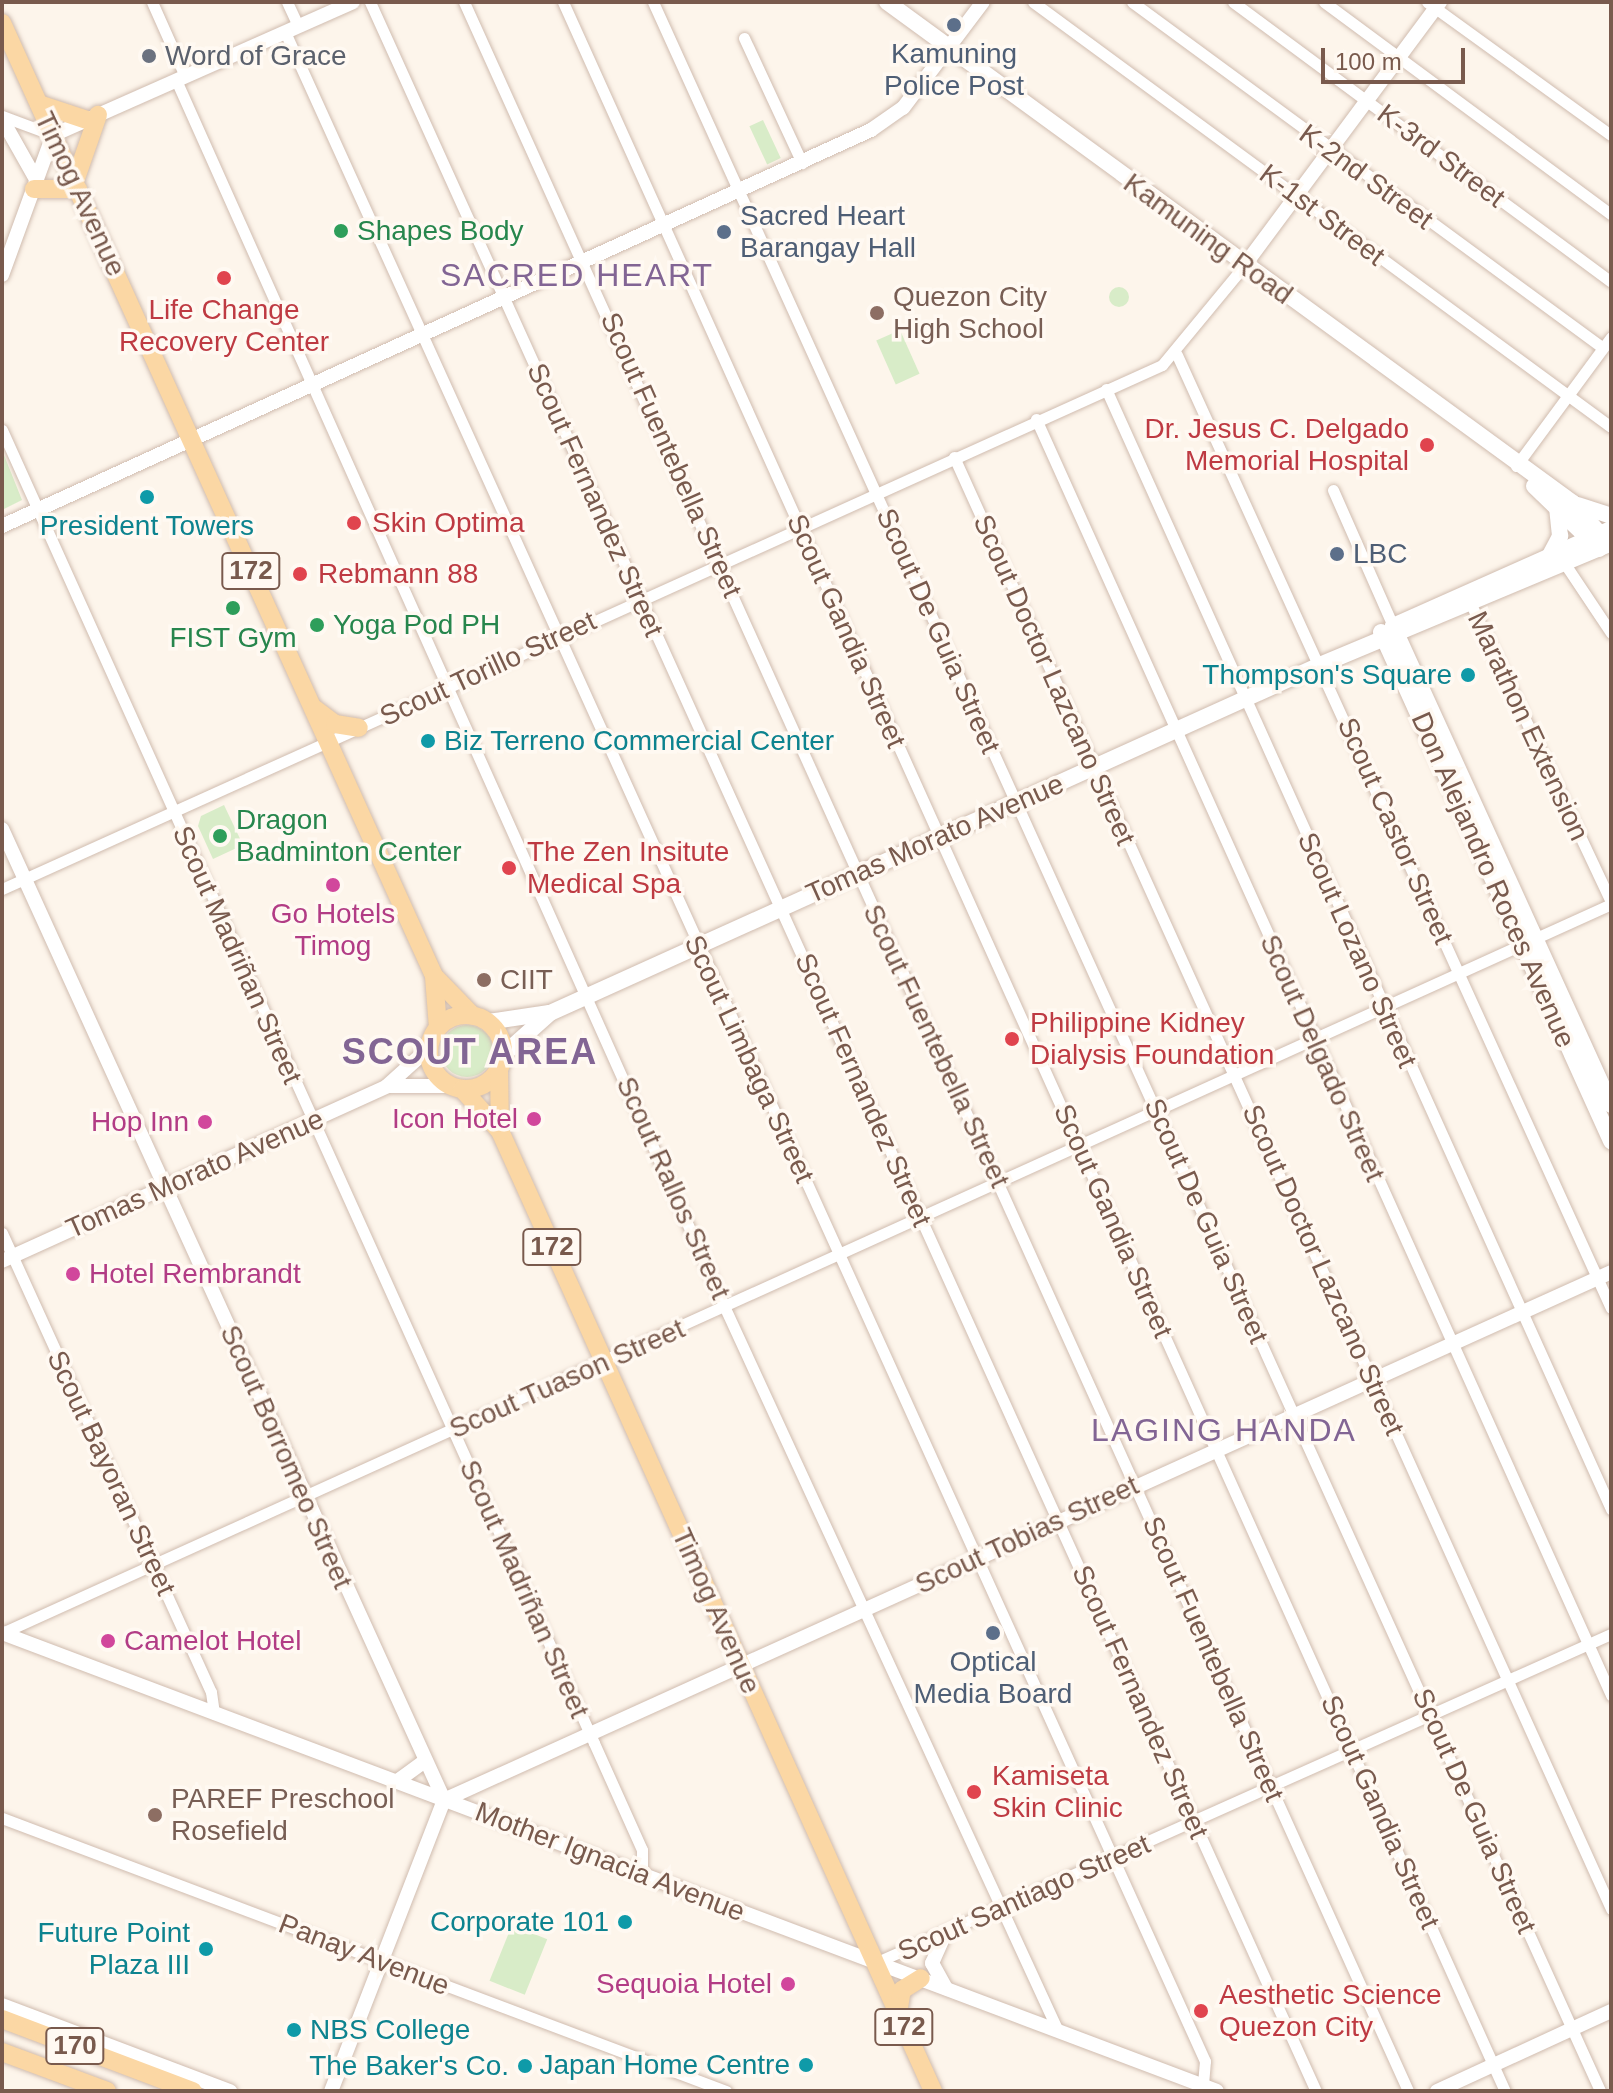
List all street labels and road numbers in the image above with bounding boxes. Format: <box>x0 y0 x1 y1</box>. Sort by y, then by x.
street label: K-3rd Street <box>1371 97 1511 215</box>
street label: Timog Avenue <box>27 106 133 282</box>
street label: K-2nd Street <box>1293 117 1439 237</box>
street label: K-1st Street <box>1253 157 1391 273</box>
street label: Kamuning Road <box>1117 166 1299 312</box>
street label: Scout Fuentebella Street <box>593 307 749 603</box>
street label: Scout Fernandez Street <box>520 358 670 642</box>
street label: Scout De Guia Street <box>869 503 1007 759</box>
street label: Scout Gandia Street <box>779 509 913 753</box>
street label: Scout Doctor Lazcano Street <box>966 510 1142 850</box>
road number: 172 <box>221 549 281 593</box>
street label: Scout Torillo Street <box>374 604 602 734</box>
street label: Marathon Extension <box>1460 606 1596 846</box>
street label: Don Alejandro Roces Avenue <box>1403 706 1583 1054</box>
street label: Scout Castor Street <box>1330 713 1460 949</box>
street label: Tomas Morato Avenue <box>800 767 1070 911</box>
street label: Scout Madriñan Street <box>165 821 309 1089</box>
street label: Scout Lozano Street <box>1290 827 1424 1073</box>
street label: Scout Fuentebella Street <box>856 899 1016 1193</box>
street label: Scout Limbaga Street <box>677 930 821 1188</box>
street label: Scout Delgado Street <box>1253 930 1391 1186</box>
street label: Scout Fernandez Street <box>788 948 938 1232</box>
street label: Scout Rallos Street <box>609 1072 737 1304</box>
street label: Scout De Guia Street <box>1137 1093 1275 1349</box>
street label: Scout Gandia Street <box>1046 1099 1180 1343</box>
street label: Scout Doctor Lazcano Street <box>1235 1100 1411 1440</box>
street label: Tomas Morato Avenue <box>60 1102 330 1246</box>
road number: 172 <box>522 1225 582 1269</box>
street label: Scout Tuason Street <box>444 1312 690 1446</box>
street label: Scout Borromeo Street <box>213 1320 359 1594</box>
street label: Scout Bayoran Street <box>40 1345 182 1601</box>
street label: Scout Madriñan Street <box>452 1455 596 1723</box>
street label: Scout Tobias Street <box>910 1468 1144 1602</box>
street label: Scout Fuentebella Street <box>1135 1511 1291 1807</box>
street label: Timog Avenue <box>664 1522 768 1700</box>
street label: Scout Fernandez Street <box>1065 1560 1215 1844</box>
street label: Scout De Guia Street <box>1405 1683 1543 1939</box>
street label: Scout Gandia Street <box>1313 1690 1447 1934</box>
street label: Mother Ignacia Avenue <box>470 1795 750 1929</box>
street label: Scout Santiago Street <box>893 1827 1155 1969</box>
street label: Panay Avenue <box>273 1907 455 2003</box>
road number: 172 <box>874 2005 934 2049</box>
road number: 170 <box>45 2024 105 2068</box>

